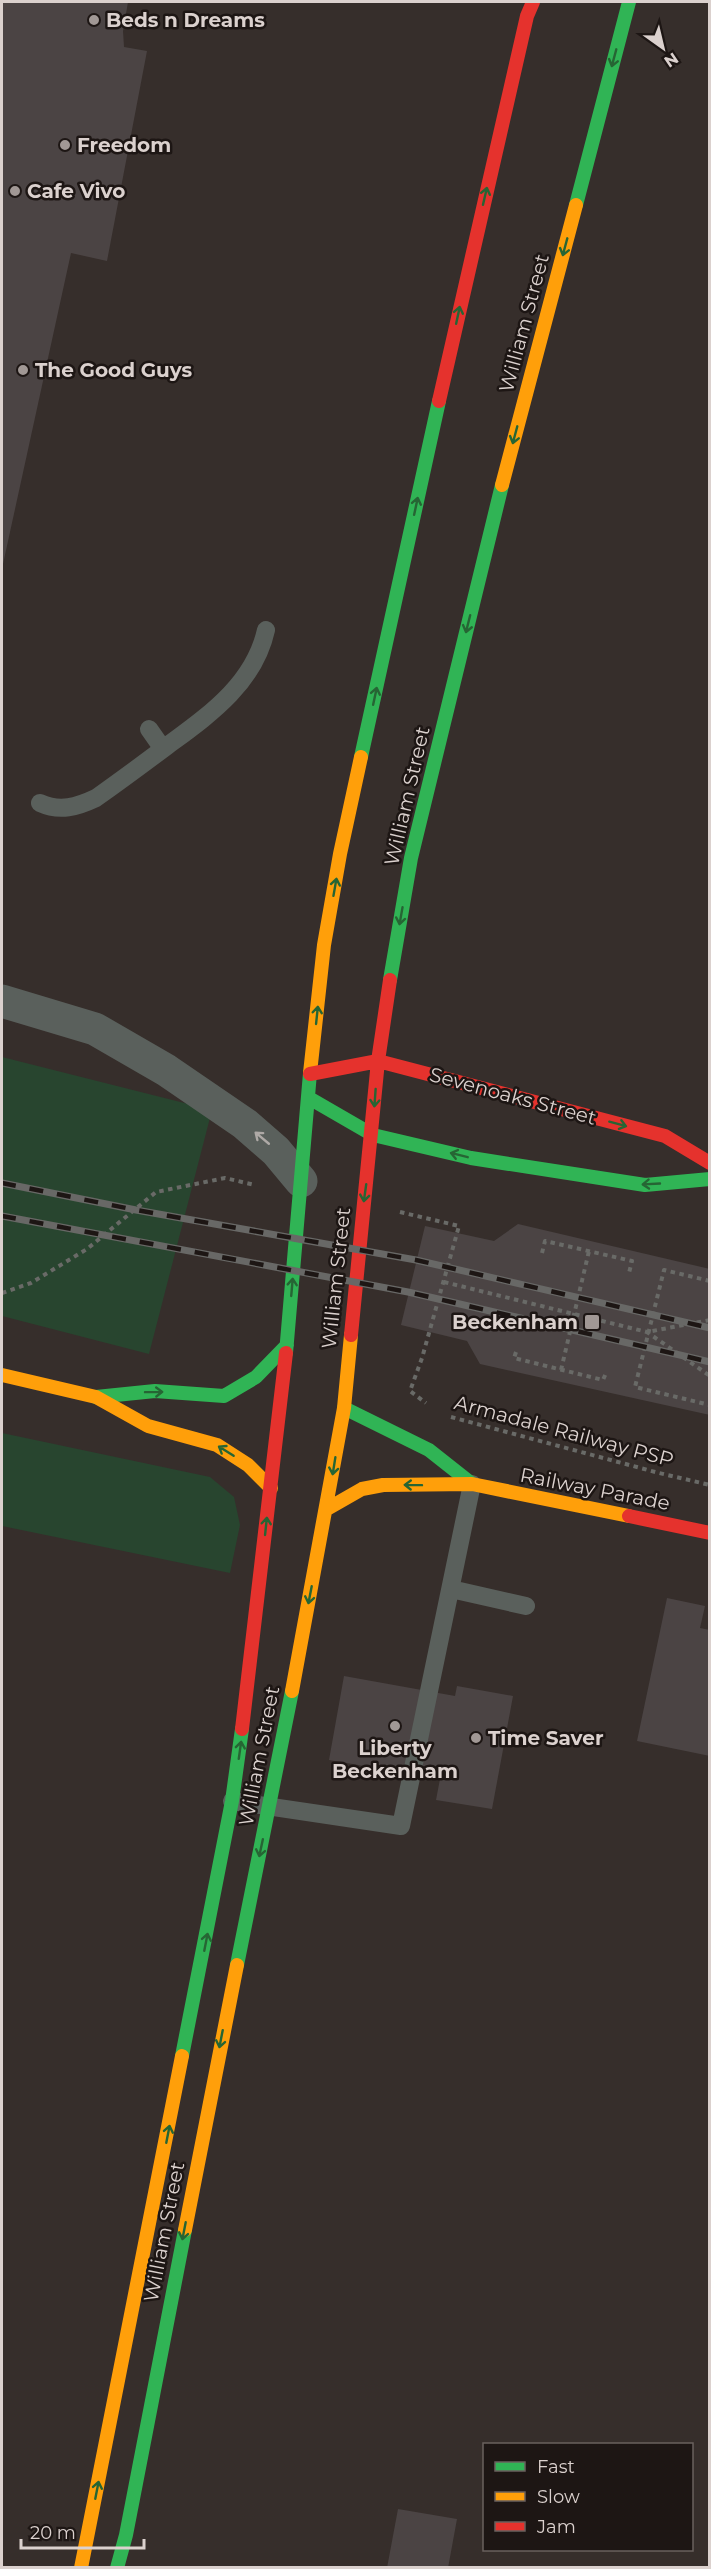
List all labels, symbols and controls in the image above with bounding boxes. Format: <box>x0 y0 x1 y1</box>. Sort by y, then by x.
place label: Beds n Dreams <box>106 8 265 32</box>
marker: Beds n Dreams <box>87 13 101 27</box>
north arrow <box>633 18 693 78</box>
one-way arrow <box>608 48 620 67</box>
text: N <box>660 49 682 72</box>
place label: Freedom <box>77 133 171 157</box>
marker: Freedom <box>58 138 72 152</box>
place label: Cafe Vivo <box>27 179 125 203</box>
marker: Cafe Vivo <box>8 184 22 198</box>
one-way arrow <box>479 187 491 206</box>
one-way arrow <box>558 237 570 256</box>
street label: William Street <box>494 251 554 395</box>
one-way arrow <box>453 306 464 325</box>
place label: The Good Guys <box>35 358 193 382</box>
marker: The Good Guys <box>16 363 30 377</box>
one-way arrow <box>509 425 521 444</box>
one-way arrow <box>411 497 423 516</box>
one-way arrow <box>461 615 473 634</box>
one-way arrow <box>370 687 381 707</box>
street label: William Street <box>379 724 435 868</box>
one-way arrow <box>329 878 340 897</box>
one-way arrow <box>395 906 406 925</box>
one-way arrow <box>311 1006 322 1026</box>
street label: Sevenoaks Street <box>427 1062 599 1130</box>
one-way arrow <box>370 1087 381 1107</box>
one-way arrow <box>608 1118 627 1130</box>
one-way arrow <box>254 1132 270 1145</box>
one-way arrow <box>450 1149 469 1160</box>
one-way arrow <box>642 1179 662 1190</box>
one-way arrow <box>359 1182 370 1202</box>
street label: William Street <box>317 1206 355 1350</box>
one-way arrow <box>287 1278 298 1298</box>
place label: Beckenham <box>452 1310 578 1334</box>
marker: Beckenham <box>583 1313 601 1331</box>
one-way arrow <box>144 1386 164 1397</box>
street label: Armadale Railway PSP <box>452 1390 676 1472</box>
one-way arrow <box>218 1445 235 1457</box>
one-way arrow <box>328 1455 339 1475</box>
street label: Railway Parade <box>518 1463 672 1515</box>
one-way arrow <box>404 1479 424 1491</box>
one-way arrow <box>261 1517 272 1536</box>
one-way arrow <box>304 1585 315 1604</box>
street label: William Street <box>234 1684 284 1828</box>
marker: Liberty Beckenham <box>388 1719 402 1733</box>
place label: Time Saver <box>488 1726 604 1750</box>
marker: Time Saver <box>469 1731 483 1745</box>
place label: Liberty Beckenham <box>332 1736 458 1783</box>
one-way arrow <box>234 1741 245 1761</box>
one-way arrow <box>255 1838 266 1858</box>
one-way arrow <box>201 1933 212 1953</box>
one-way arrow <box>215 2029 226 2048</box>
one-way arrow <box>163 2124 174 2144</box>
street label: William Street <box>139 2160 189 2304</box>
one-way arrow <box>178 2220 189 2240</box>
legend <box>483 2443 693 2551</box>
text: Fast <box>537 2456 575 2478</box>
one-way arrow <box>92 2480 103 2500</box>
text: Slow <box>537 2486 580 2508</box>
scale bar <box>21 2512 144 2550</box>
text: Jam <box>536 2516 576 2538</box>
text: 20 m <box>30 2522 76 2544</box>

